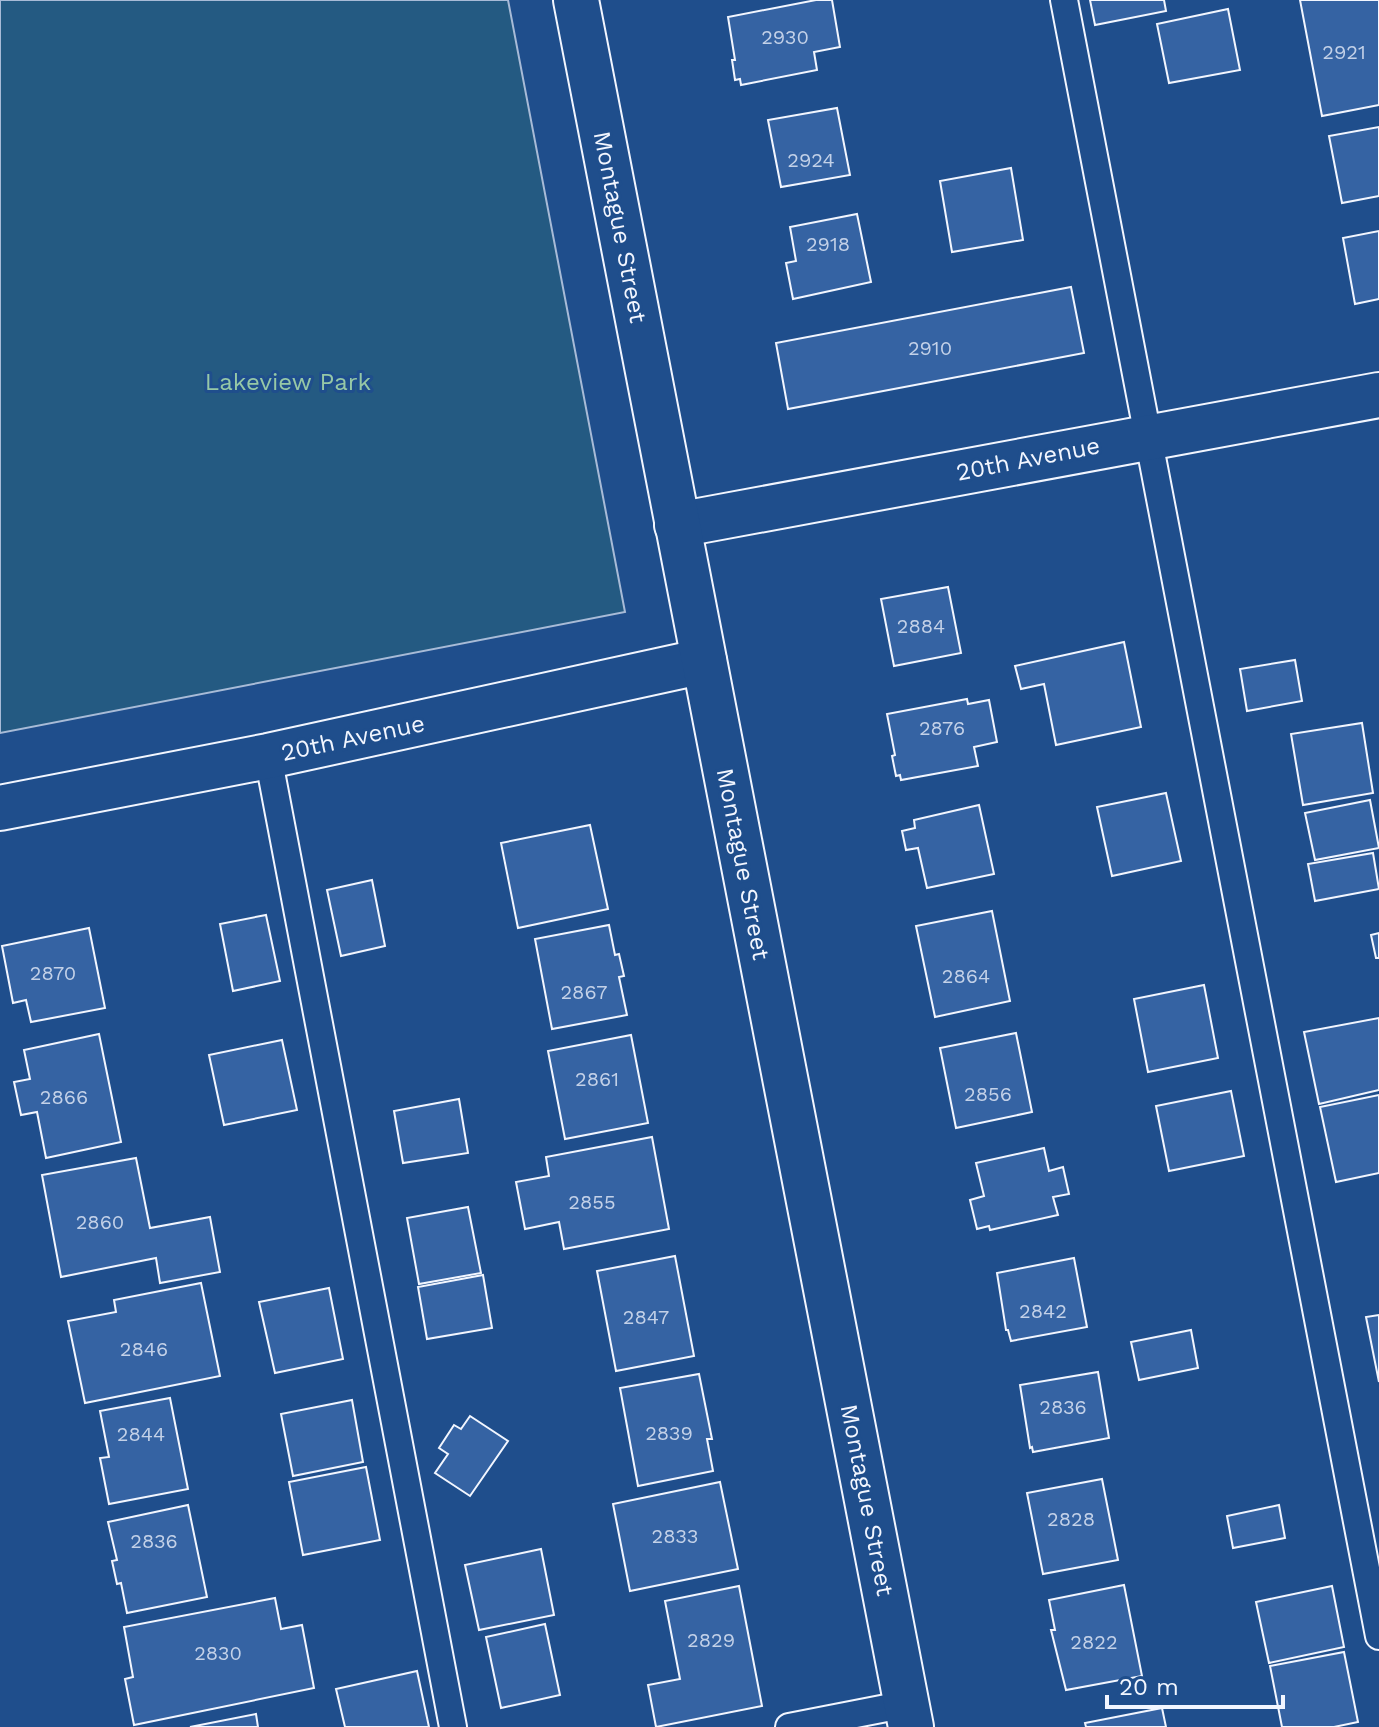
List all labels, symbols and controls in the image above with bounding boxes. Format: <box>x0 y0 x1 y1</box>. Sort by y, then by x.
house number: 2930 <box>761 25 809 49</box>
house number: 2921 <box>1322 40 1366 64</box>
street label: Montague Street <box>588 129 652 325</box>
house number: 2924 <box>787 148 835 172</box>
house number: 2918 <box>806 232 850 256</box>
house number: 2910 <box>908 336 952 360</box>
park label: Lakeview Park <box>205 368 372 396</box>
street label: 20th Avenue <box>954 431 1102 487</box>
house number: 2884 <box>897 614 945 638</box>
street label: 20th Avenue <box>279 709 427 767</box>
house number: 2876 <box>919 716 965 740</box>
street label: Montague Street <box>711 766 775 962</box>
house number: 2870 <box>30 961 76 985</box>
house number: 2864 <box>942 964 990 988</box>
house number: 2867 <box>560 980 608 1004</box>
house number: 2861 <box>575 1067 619 1091</box>
house number: 2856 <box>964 1082 1012 1106</box>
house number: 2866 <box>40 1085 88 1109</box>
house number: 2855 <box>568 1190 616 1214</box>
house number: 2860 <box>76 1210 124 1234</box>
house number: 2842 <box>1019 1299 1067 1323</box>
house number: 2847 <box>623 1305 669 1329</box>
house number: 2846 <box>120 1337 168 1361</box>
house number: 2836 <box>1039 1395 1087 1419</box>
street label: Montague Street <box>835 1402 899 1598</box>
house number: 2839 <box>645 1421 693 1445</box>
house number: 2844 <box>117 1422 165 1446</box>
house number: 2828 <box>1047 1507 1095 1531</box>
house number: 2833 <box>652 1524 698 1548</box>
house number: 2836 <box>130 1529 178 1553</box>
house number: 2829 <box>687 1628 735 1652</box>
house number: 2822 <box>1070 1630 1118 1654</box>
house number: 2830 <box>194 1641 242 1665</box>
scale bar <box>1107 1659 1283 1709</box>
text: 20 m <box>1119 1673 1179 1701</box>

